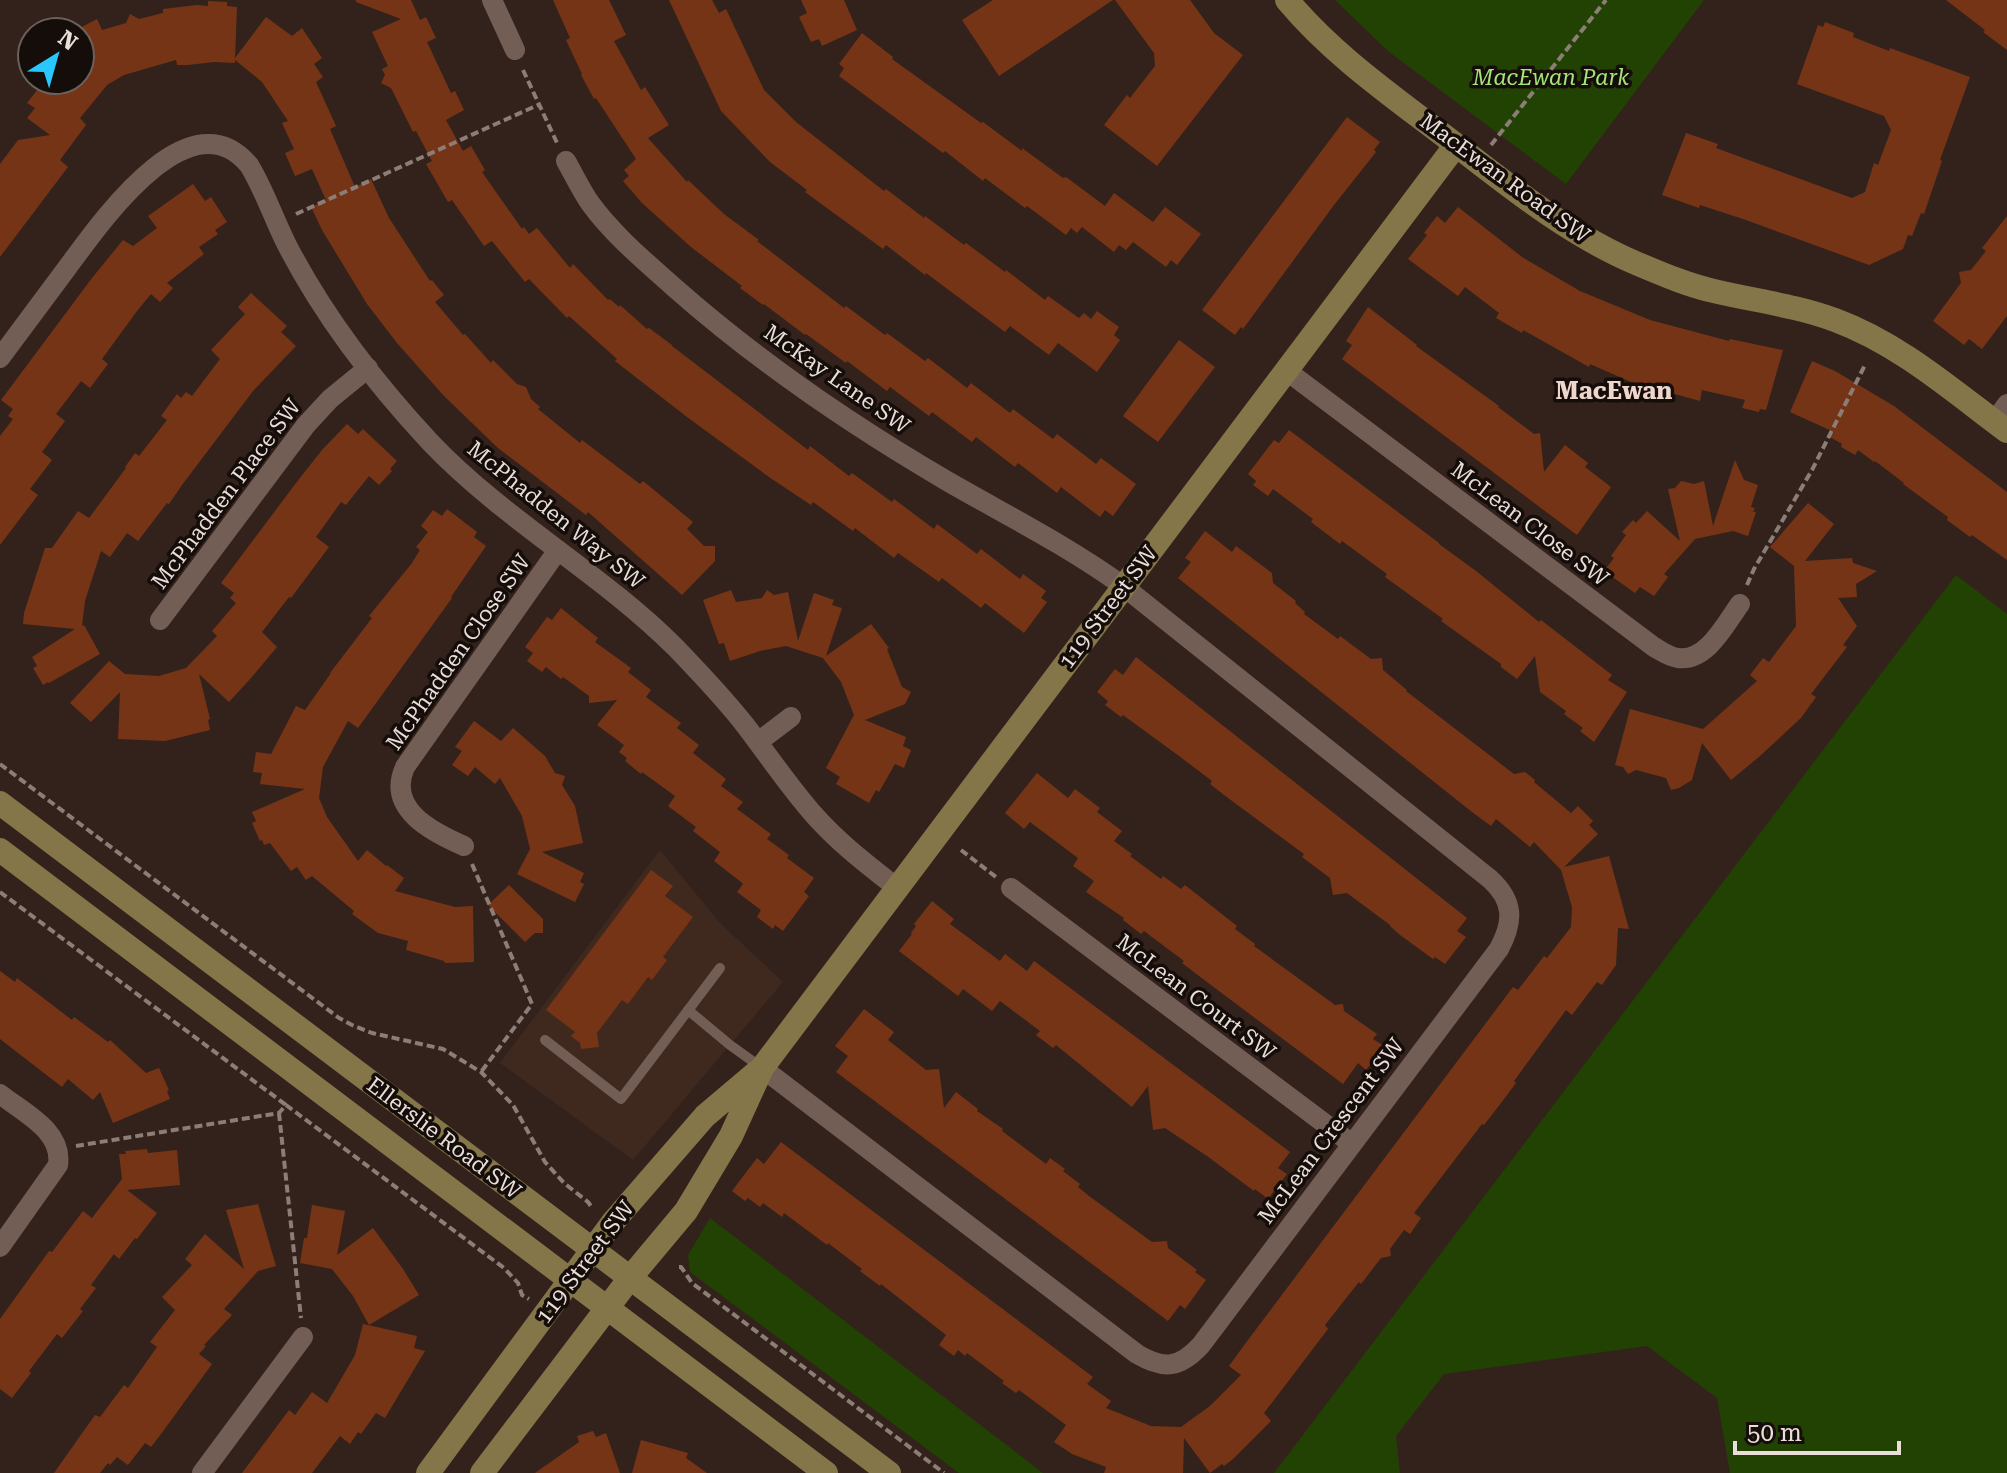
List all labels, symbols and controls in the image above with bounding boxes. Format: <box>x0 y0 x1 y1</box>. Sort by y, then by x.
north arrow <box>16 16 96 96</box>
text: N <box>53 25 82 56</box>
park label: MacEwan Park <box>1472 65 1629 90</box>
street label: MacEwan Road SW <box>1415 108 1595 248</box>
street label: McKay Lane SW <box>759 319 915 439</box>
district label: MacEwan <box>1556 377 1672 405</box>
street label: McPhadden Place SW <box>146 394 306 594</box>
street label: McPhadden Way SW <box>463 436 650 594</box>
street label: McLean Close SW <box>1447 457 1614 592</box>
street label: 119 Street SW <box>1054 540 1163 673</box>
street label: McPhadden Close SW <box>381 549 535 755</box>
street label: McLean Court SW <box>1112 929 1281 1065</box>
street label: McLean Crescent SW <box>1253 1033 1409 1229</box>
street label: Ellerslie Road SW <box>362 1072 526 1204</box>
street label: 119 Street SW <box>531 1195 640 1328</box>
scale bar <box>1735 1405 1899 1455</box>
text: 50 m <box>1747 1419 1802 1447</box>

